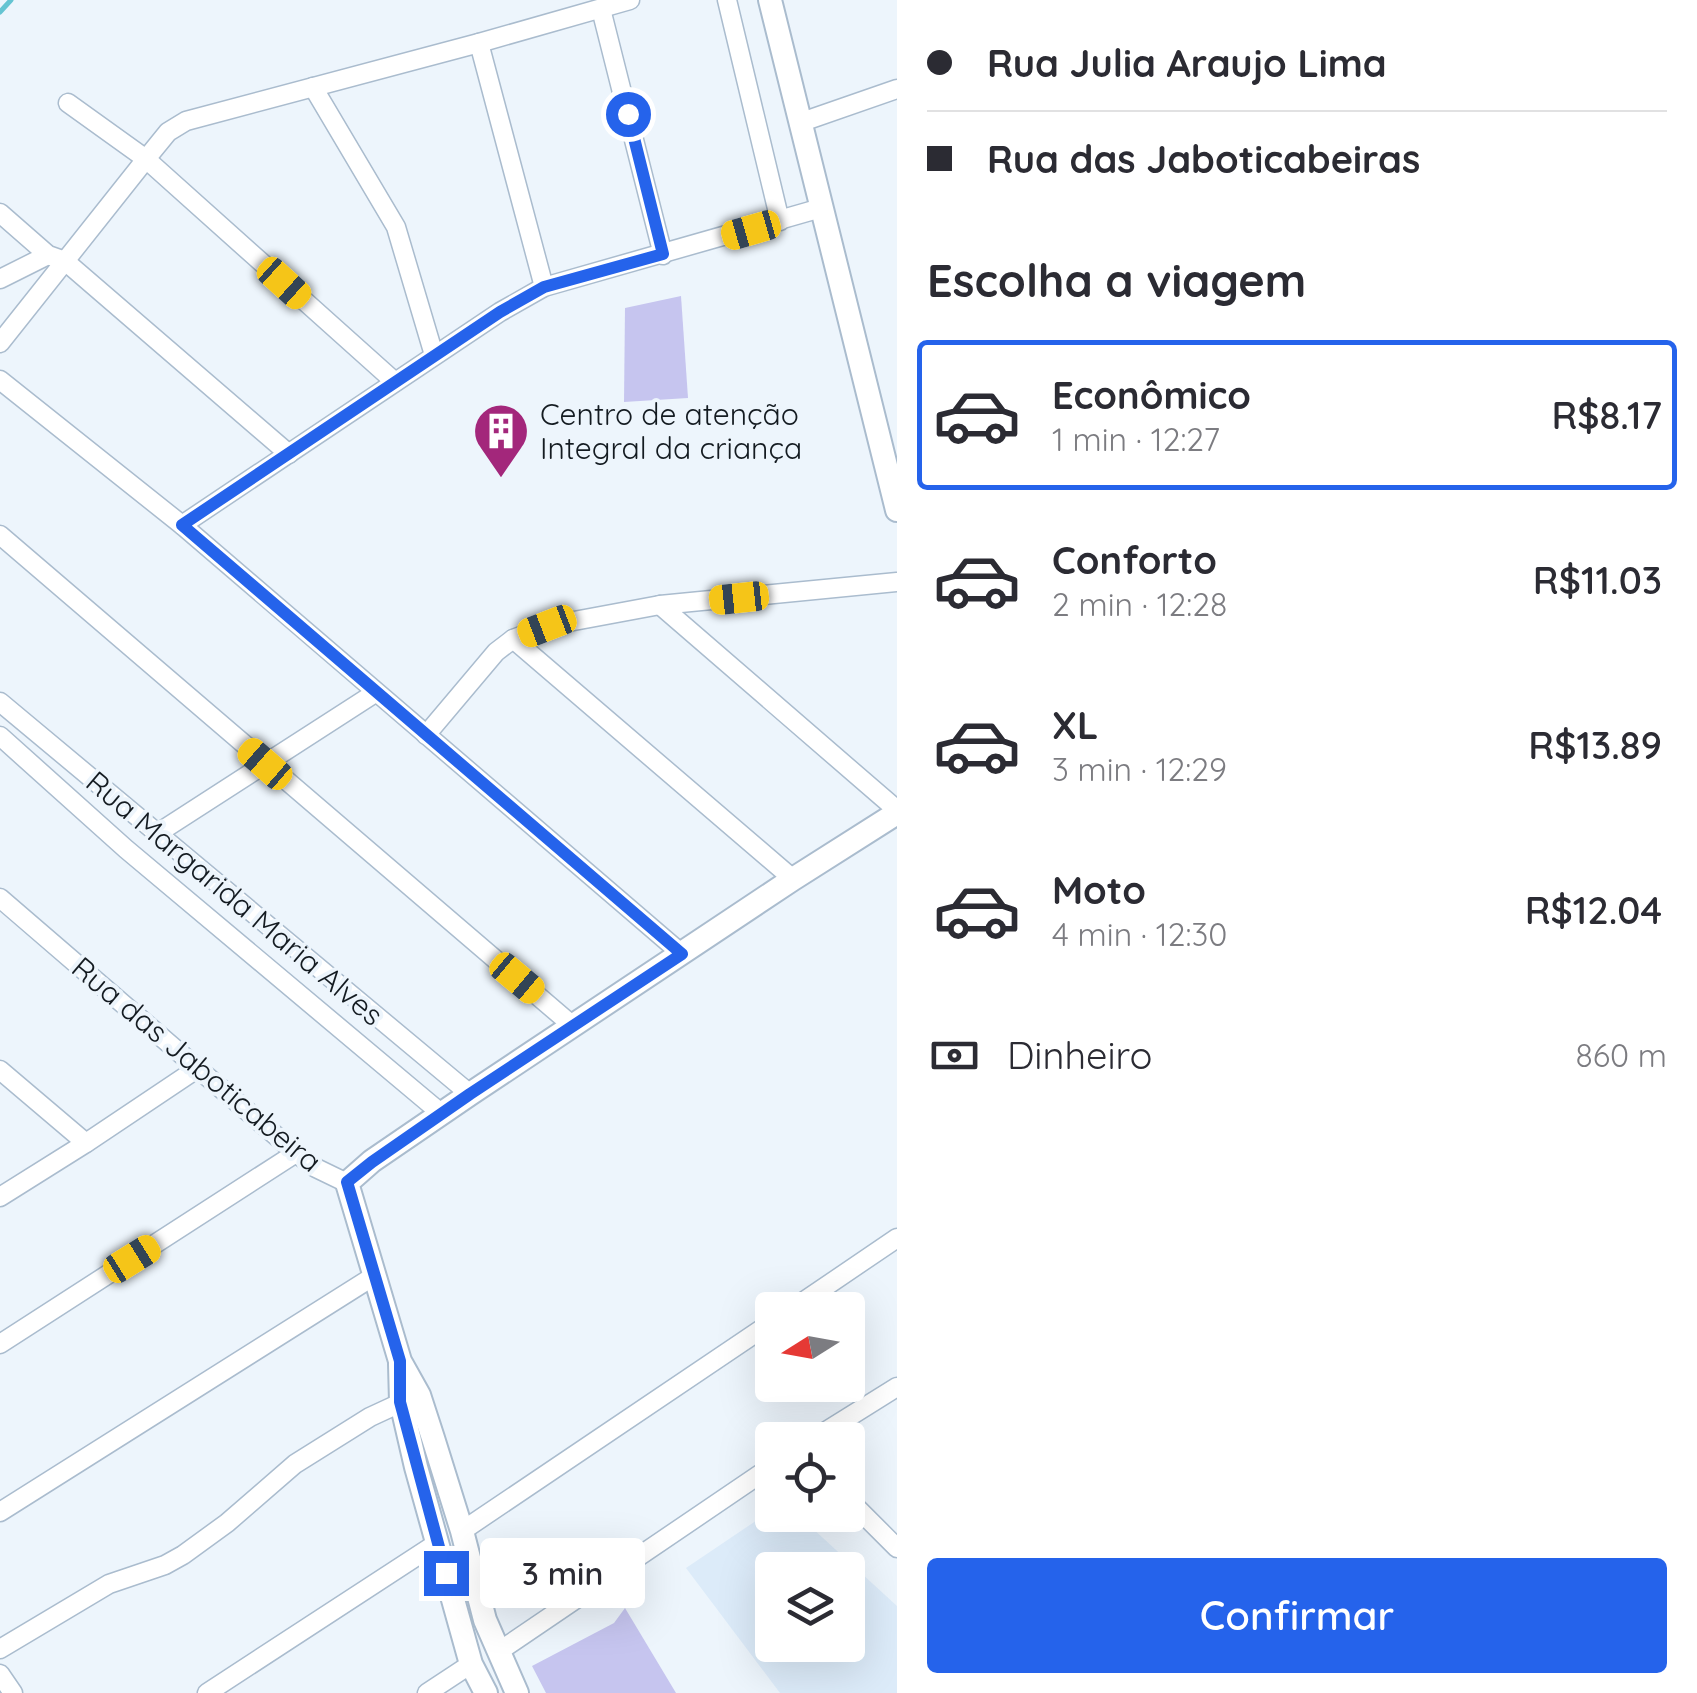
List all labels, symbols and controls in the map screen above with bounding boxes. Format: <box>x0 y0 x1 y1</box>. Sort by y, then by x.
text: Rua Julia Araujo Lima <box>987 39 1387 87</box>
route start <box>606 92 651 137</box>
text: Rua das Jaboticabeiras <box>987 135 1420 183</box>
car <box>718 207 784 253</box>
car <box>252 252 316 314</box>
text: Escolha a viagem <box>927 252 1306 308</box>
icon: car <box>932 370 1022 460</box>
text: Econômico <box>1052 371 1251 419</box>
text: R$8.17 <box>1551 391 1662 439</box>
place label: Centro de atenção Integral da criança <box>540 395 802 467</box>
building icon: Centro de atenção Integral da criança <box>471 401 531 480</box>
text: 1 min · 12:27 <box>1052 419 1220 459</box>
icon: car <box>932 535 1022 625</box>
text: Conforto <box>1052 536 1217 584</box>
text: R$11.03 <box>1533 556 1662 604</box>
car <box>708 580 770 616</box>
text: 2 min · 12:28 <box>1052 584 1227 624</box>
car <box>514 601 580 651</box>
icon: car <box>932 700 1022 790</box>
text: XL <box>1052 701 1098 749</box>
text: R$13.89 <box>1528 721 1662 769</box>
car <box>233 733 297 795</box>
text: 3 min · 12:29 <box>1052 749 1227 789</box>
street label: Rua Margarida Maria Alves <box>79 763 391 1033</box>
icon: car <box>932 865 1022 955</box>
text: Moto <box>1052 866 1146 914</box>
text: R$12.04 <box>1525 886 1662 934</box>
text: 4 min · 12:30 <box>1052 914 1227 954</box>
car <box>484 947 550 1009</box>
street label: Rua das Jaboticabeira <box>64 948 330 1180</box>
icon: cash <box>927 1028 982 1083</box>
text: Dinheiro <box>1007 1031 1152 1079</box>
text: 860 m <box>1576 1035 1667 1075</box>
car <box>99 1230 165 1288</box>
north arrow <box>755 1292 865 1402</box>
map controls <box>755 1292 865 1662</box>
button: locate <box>755 1422 865 1532</box>
callout: 3 min <box>481 1538 646 1608</box>
route end <box>424 1551 469 1596</box>
button: layers <box>755 1552 865 1662</box>
text: 3 min <box>522 1553 603 1593</box>
button: Confirmar <box>927 1558 1667 1673</box>

